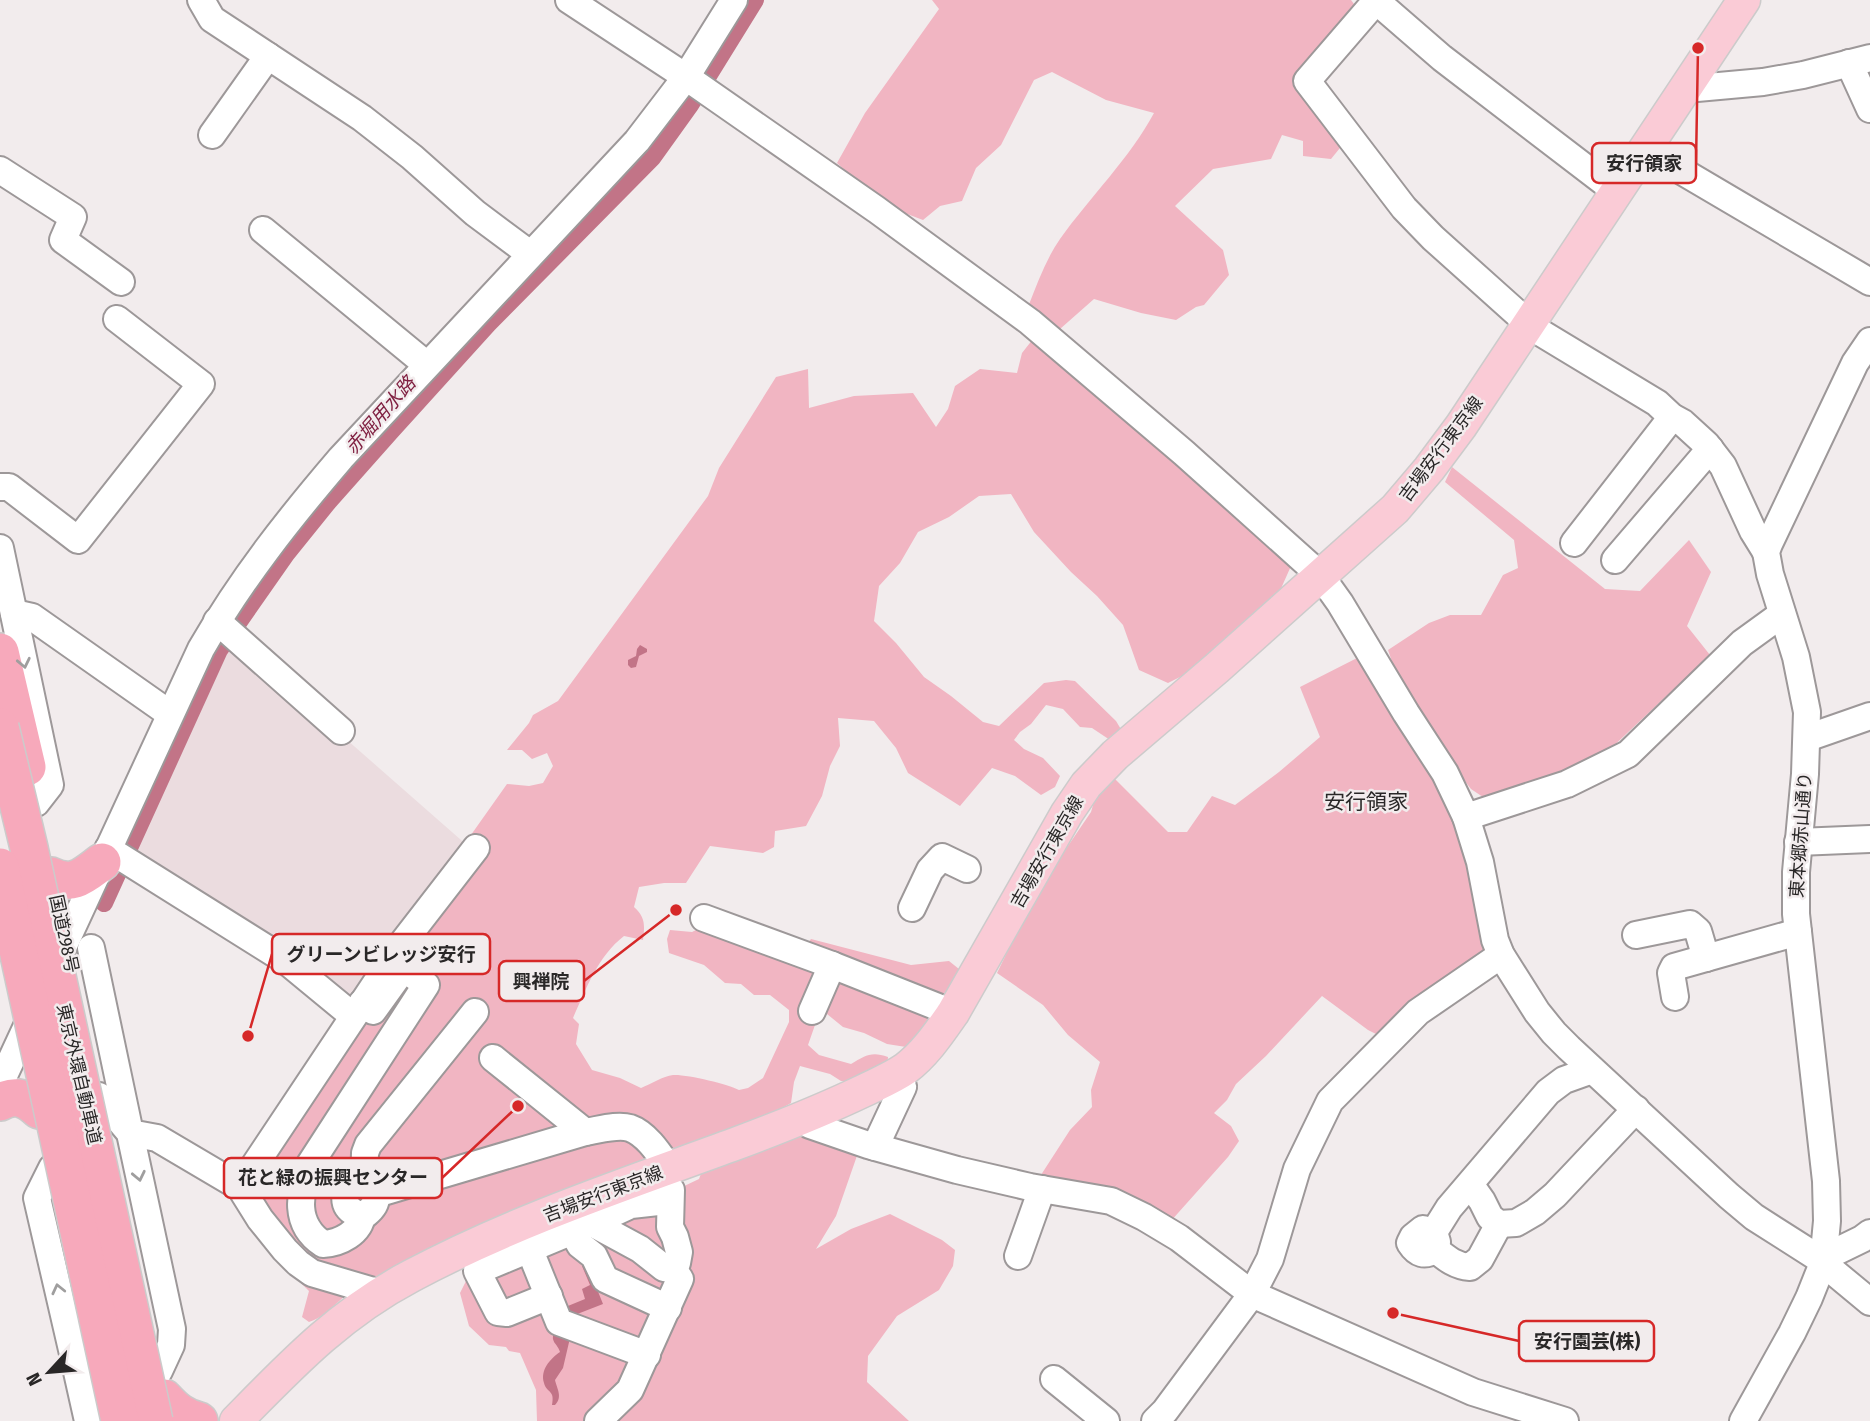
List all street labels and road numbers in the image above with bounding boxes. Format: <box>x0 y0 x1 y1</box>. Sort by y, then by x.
street label: 吉場安行東京線 <box>1394 392 1488 506</box>
street label: 東本郷赤山通り <box>1786 771 1816 899</box>
street label: 吉場安行東京線 <box>1006 792 1088 912</box>
street label: 国道298号 <box>45 893 83 975</box>
street label: 東京外環自動車道 <box>52 1001 106 1147</box>
street label: 吉場安行東京線 <box>540 1161 666 1227</box>

